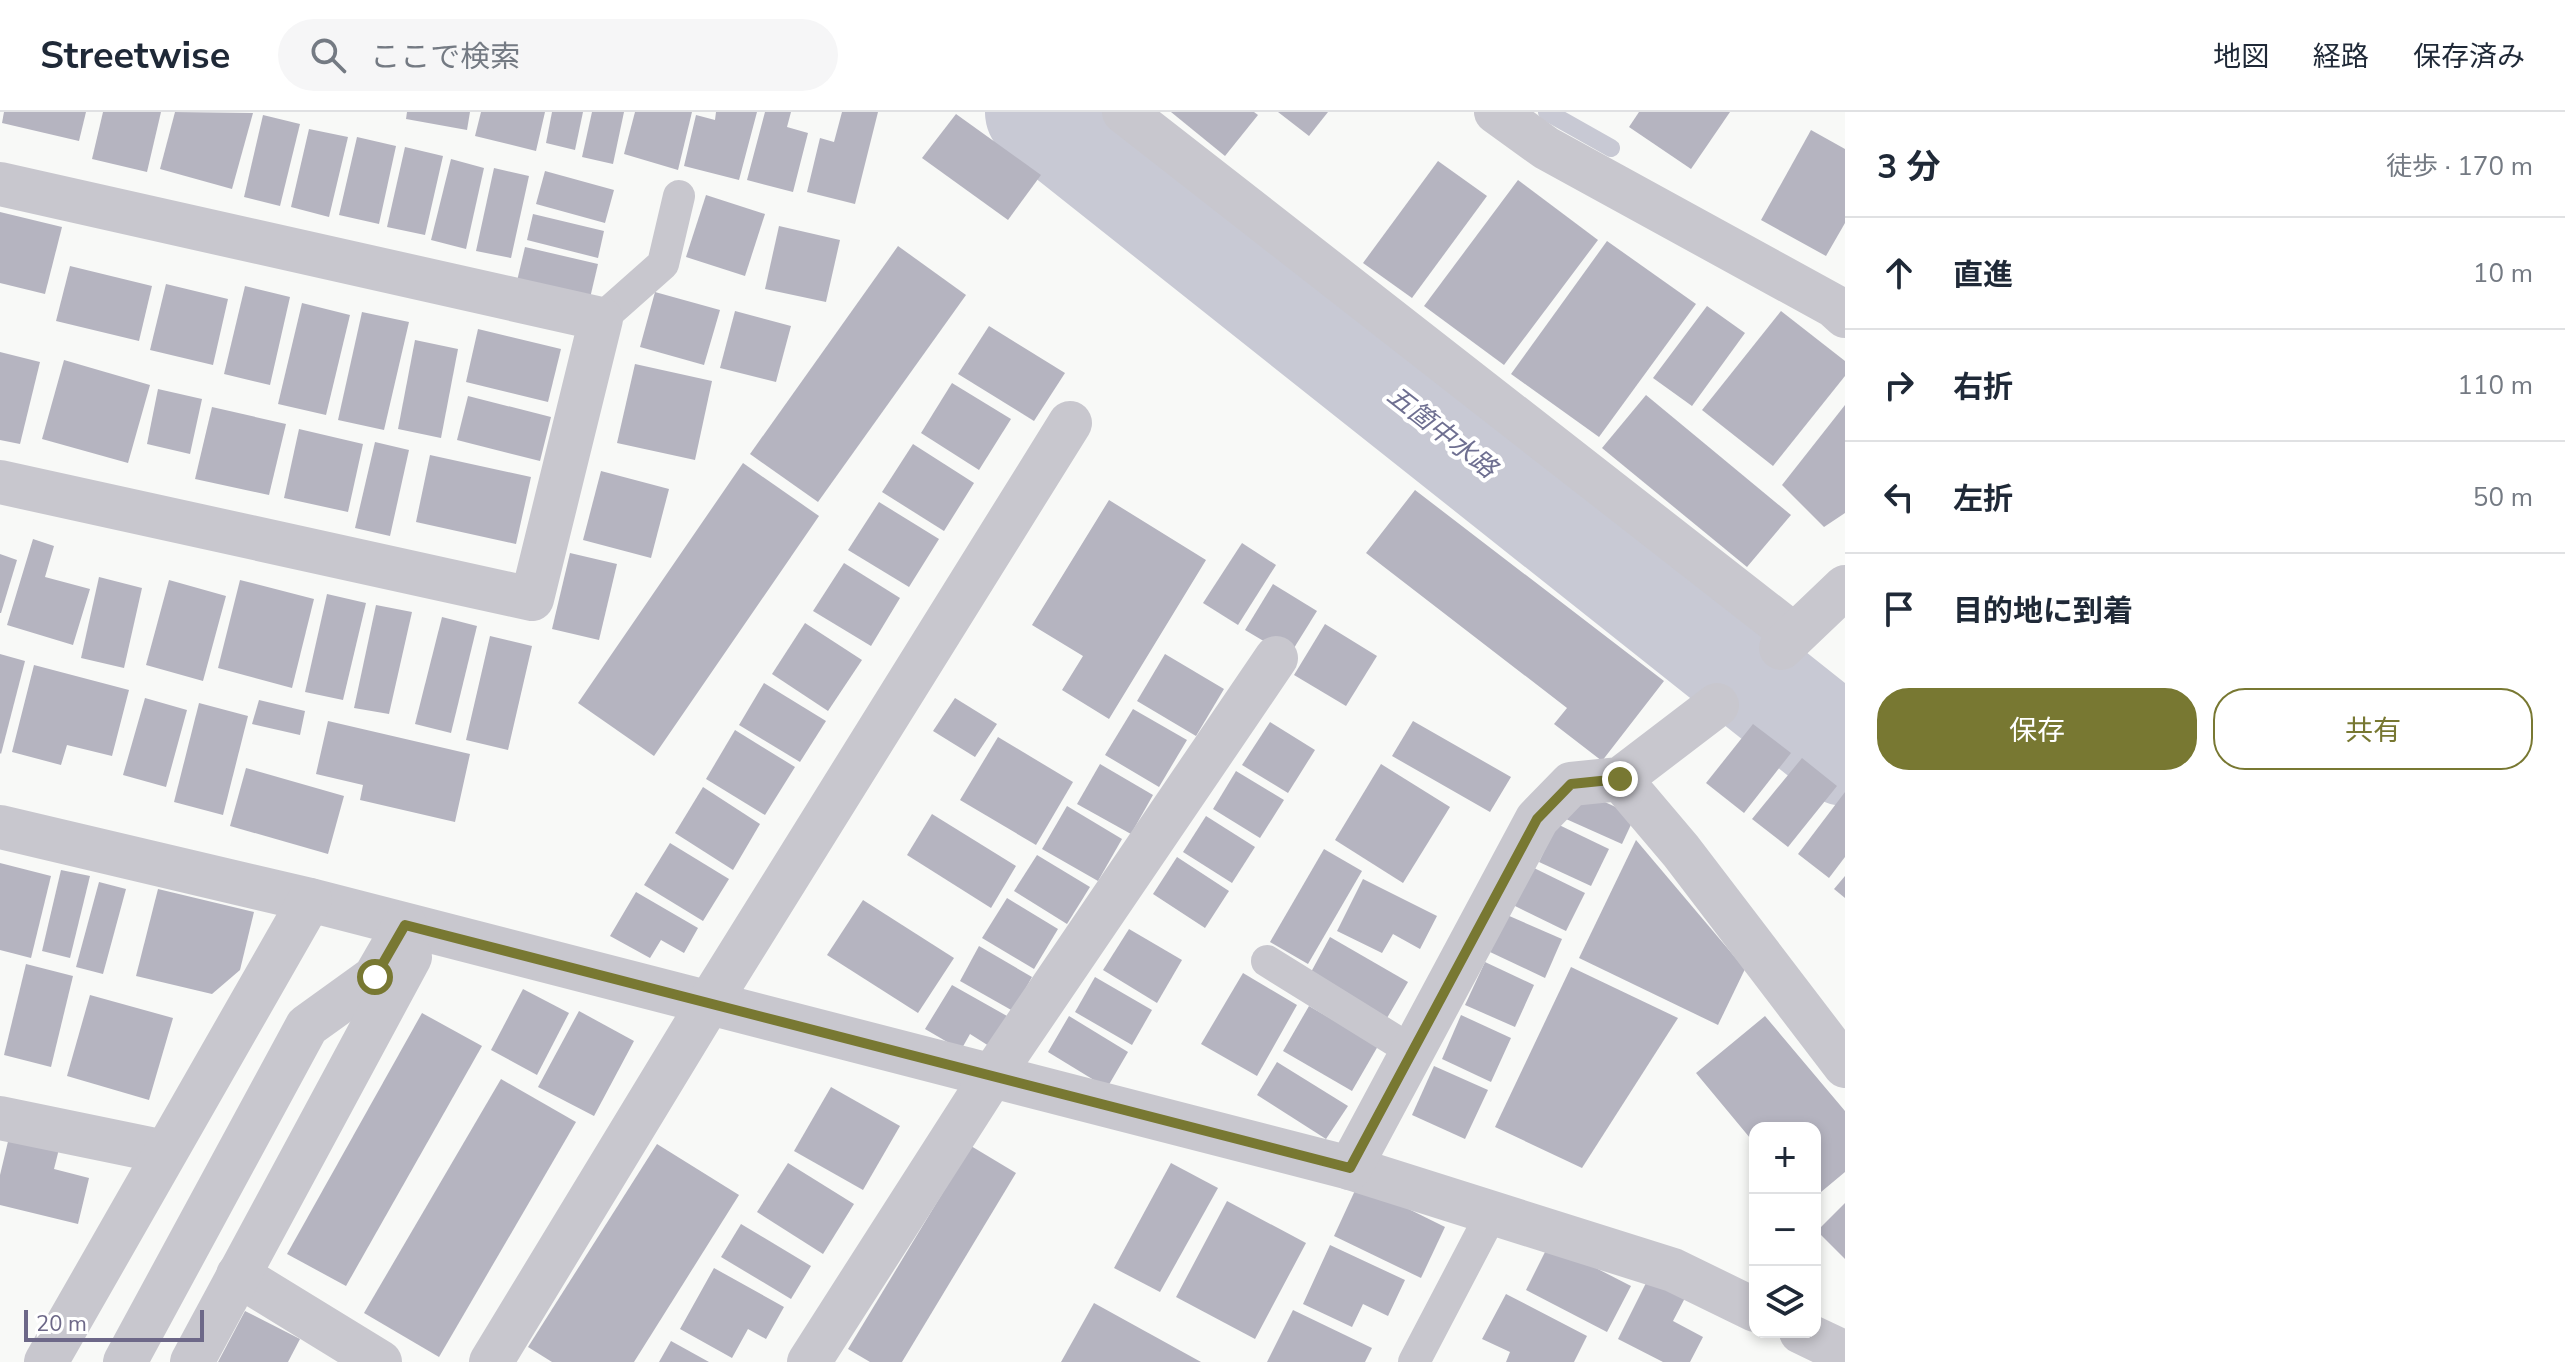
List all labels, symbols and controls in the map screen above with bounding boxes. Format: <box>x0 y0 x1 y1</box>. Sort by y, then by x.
search box <box>278 19 838 91</box>
text: Streetwise <box>40 30 230 81</box>
icon: search <box>306 33 350 77</box>
text: ここで検索 <box>370 37 520 78</box>
text: 地図 <box>2213 38 2269 76</box>
text: 経路 <box>2313 38 2369 76</box>
text: 保存済み <box>2413 38 2525 76</box>
text: 3 分 <box>1877 144 1941 190</box>
text: 徒歩 · 170 m <box>2386 149 2533 184</box>
icon: ahead <box>1877 251 1921 295</box>
text: 直進 <box>1953 255 2013 296</box>
text: 10 m <box>2473 256 2533 291</box>
icon: right <box>1877 363 1921 407</box>
text: 右折 <box>1953 367 2013 408</box>
text: 110 m <box>2457 368 2533 403</box>
water label: 五箇中水路 <box>1380 378 1506 487</box>
icon: left <box>1877 475 1921 519</box>
text: 左折 <box>1953 479 2013 520</box>
text: 50 m <box>2473 480 2533 515</box>
icon: arrive <box>1877 587 1921 631</box>
text: 目的地に到着 <box>1953 591 2133 632</box>
button: 保存 <box>1877 688 2197 770</box>
button: 共有 <box>2213 688 2533 770</box>
route end <box>1602 761 1638 797</box>
route start <box>357 959 393 995</box>
map controls <box>1749 1122 1821 1338</box>
button: + <box>1749 1122 1821 1194</box>
button: − <box>1749 1194 1821 1266</box>
button: layers <box>1749 1266 1821 1338</box>
scale bar <box>24 1306 204 1342</box>
text: 20 m <box>36 1309 87 1339</box>

